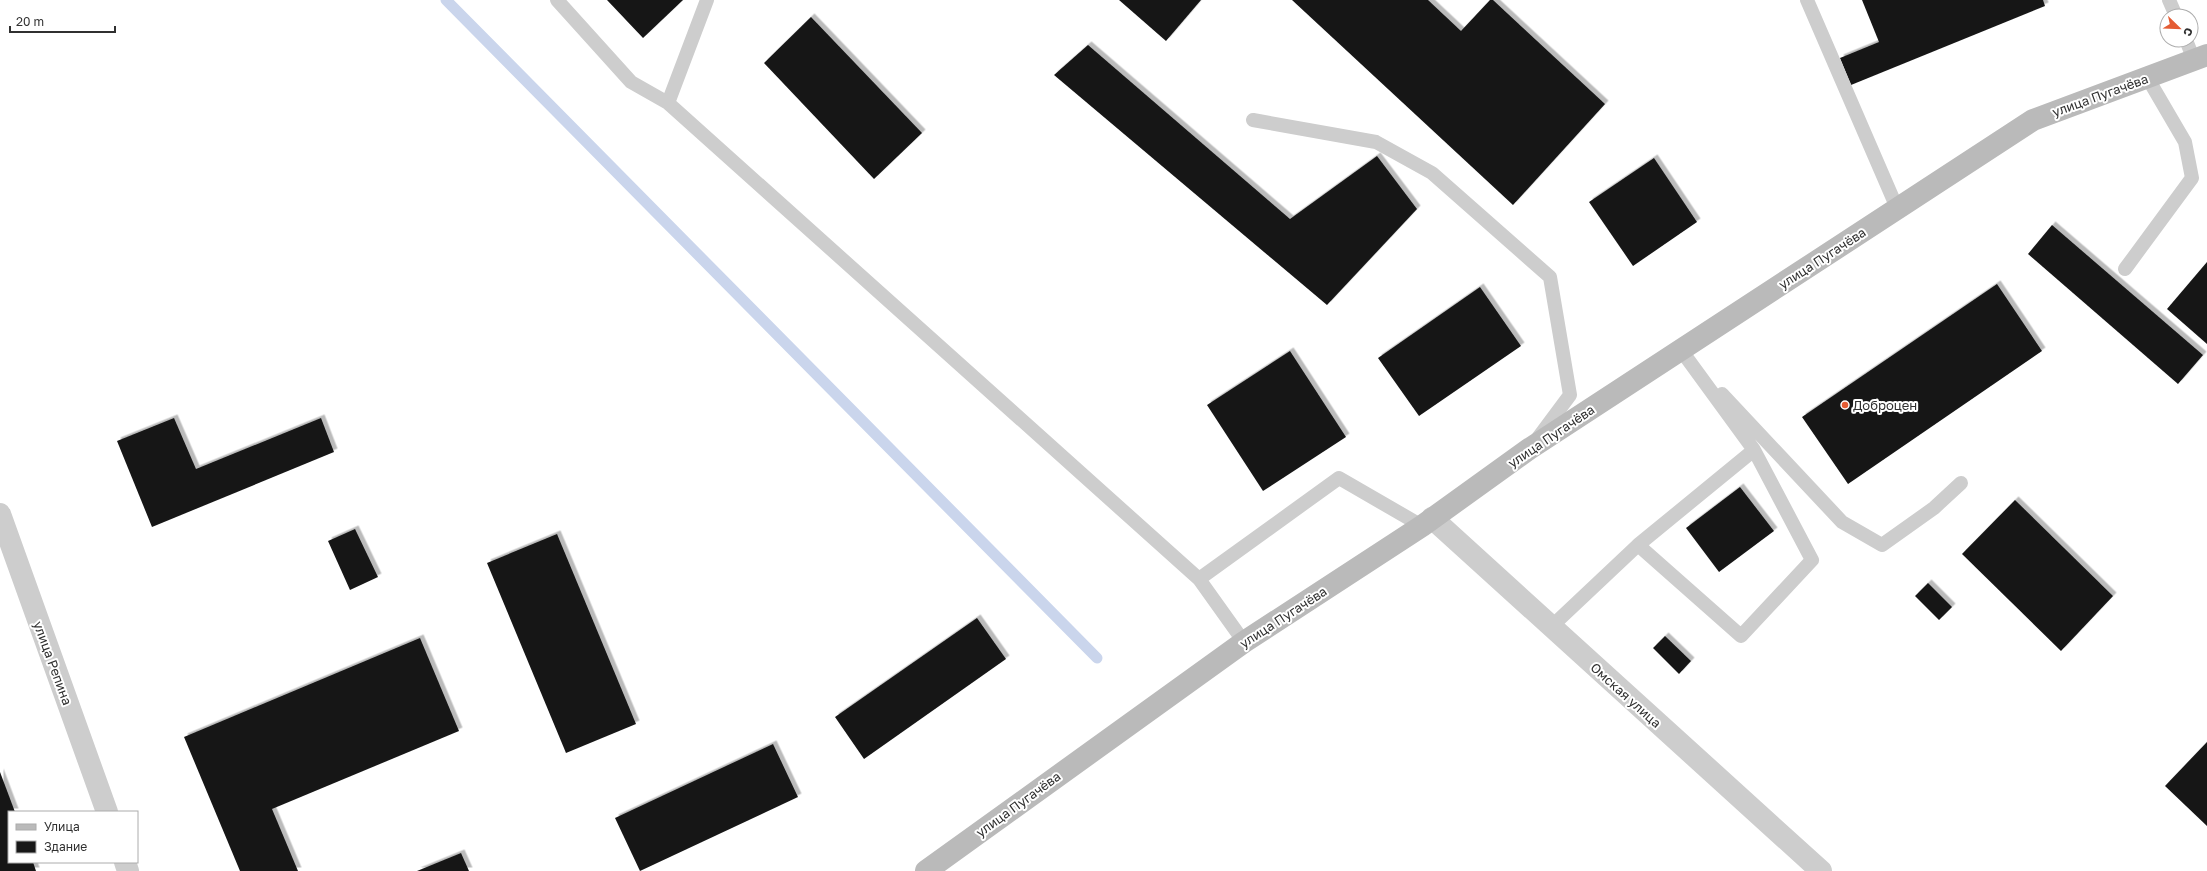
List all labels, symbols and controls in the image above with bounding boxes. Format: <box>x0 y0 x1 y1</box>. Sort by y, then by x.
scale bar <box>10 8 115 34</box>
north arrow <box>2159 8 2199 48</box>
text: 20 m <box>16 14 44 29</box>
text: С <box>2181 26 2196 38</box>
street label: улица Пугачёва <box>2050 70 2150 120</box>
street label: улица Пугачёва <box>1775 224 1869 292</box>
place label: Доброцен <box>1853 397 1917 413</box>
marker: Доброцен <box>1840 400 1850 410</box>
street label: улица Пугачёва <box>1505 401 1597 471</box>
street label: улица Пугачёва <box>1236 583 1330 651</box>
street label: улица Репина <box>30 619 76 707</box>
street label: Омская улица <box>1587 659 1665 731</box>
street label: улица Пугачёва <box>972 768 1064 840</box>
legend <box>8 811 138 863</box>
text: Улица <box>44 819 80 834</box>
text: Здание <box>44 839 87 854</box>

